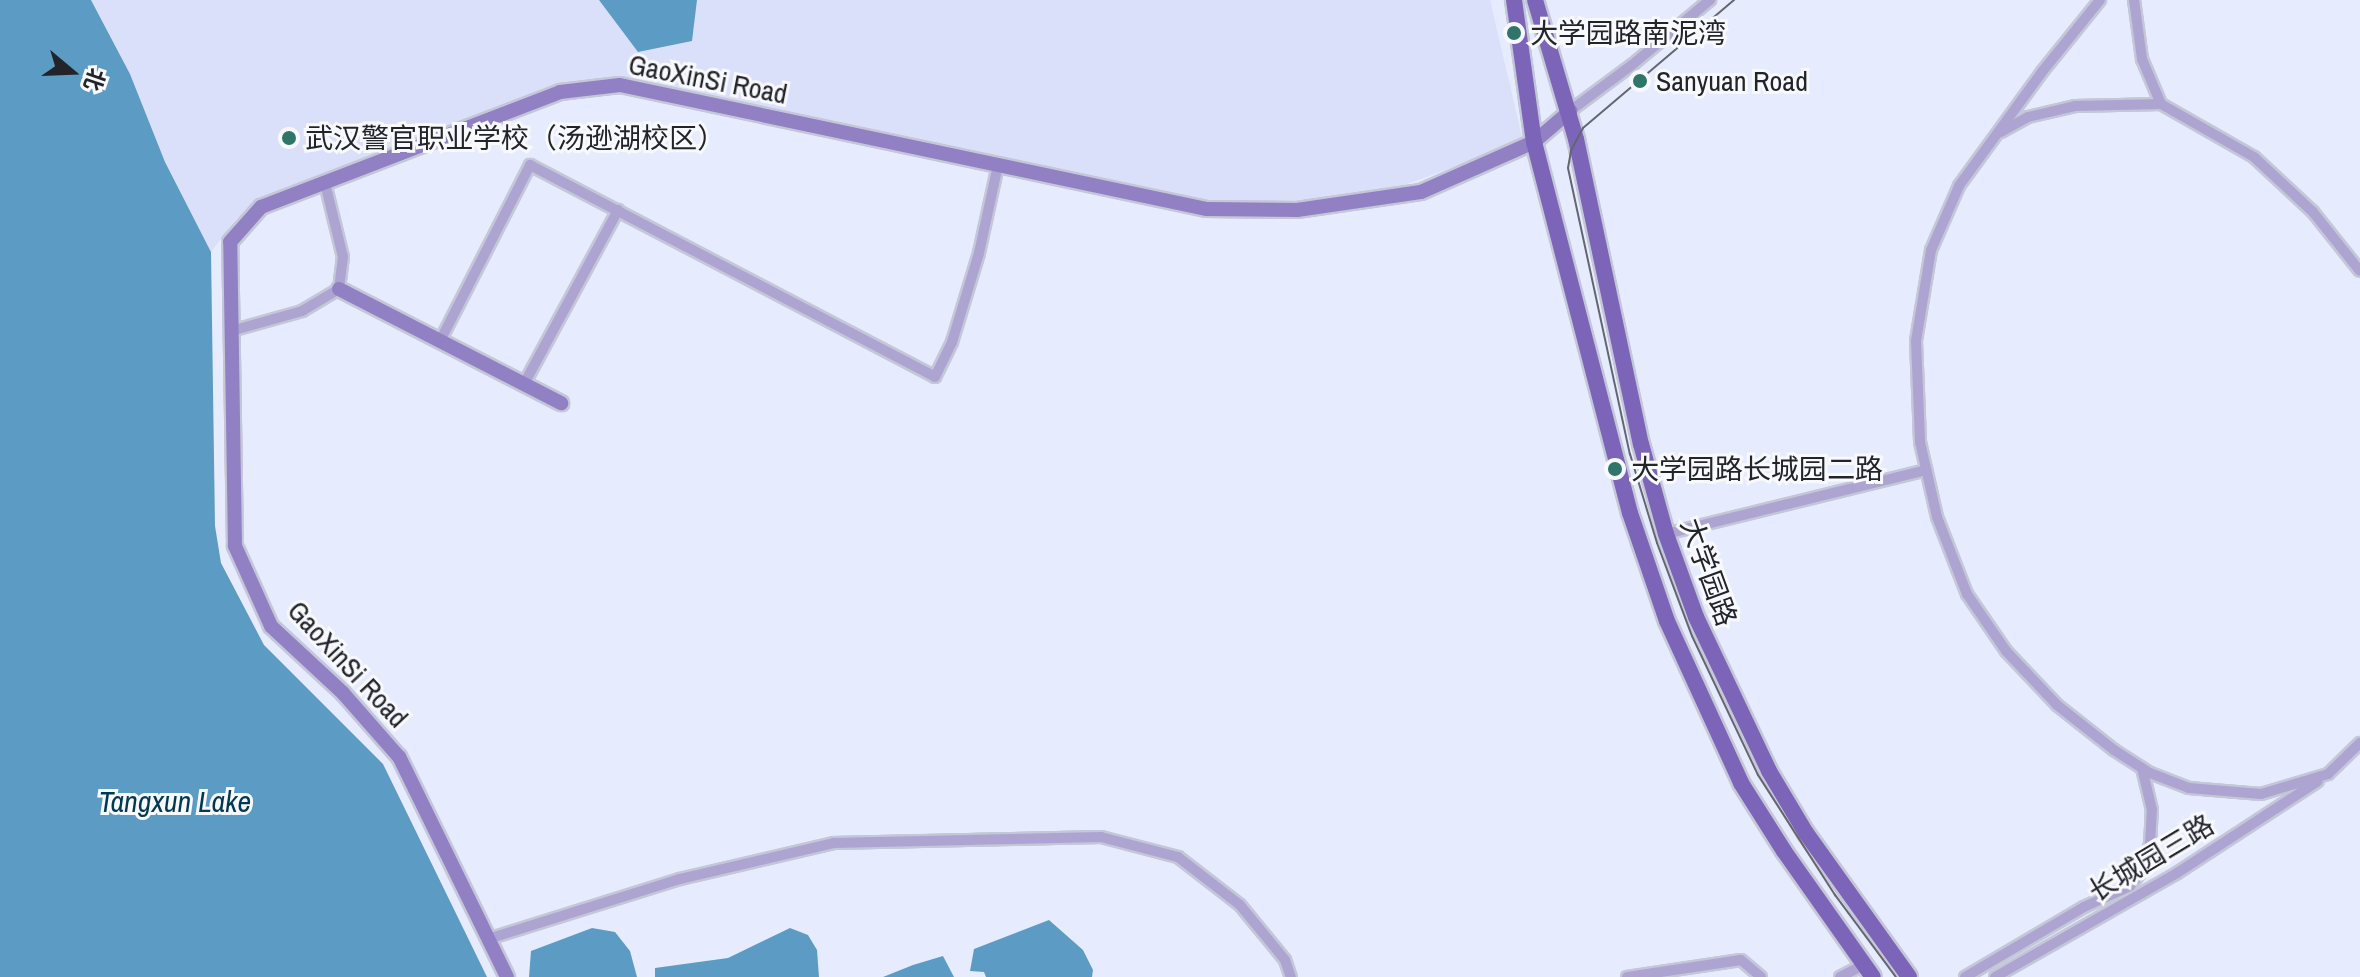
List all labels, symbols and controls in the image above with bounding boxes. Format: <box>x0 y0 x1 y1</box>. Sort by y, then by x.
place label: 大学园路南泥湾 <box>1530 16 1726 50</box>
marker: 大学园路南泥湾 <box>1505 24 1523 42</box>
north arrow <box>32 32 112 112</box>
street label: GaoXinSi Road <box>626 47 790 111</box>
place label: Sanyuan Road <box>1656 64 1808 98</box>
text: 北 <box>77 65 112 95</box>
marker: Sanyuan Road <box>1631 72 1649 90</box>
place label: 武汉警官职业学校（汤逊湖校区） <box>305 121 725 155</box>
marker: 武汉警官职业学校（汤逊湖校区） <box>280 129 298 147</box>
place label: 大学园路长城园二路 <box>1631 452 1883 486</box>
marker: 大学园路长城园二路 <box>1606 460 1624 478</box>
street label: 大学园路 <box>1674 514 1744 630</box>
street label: GaoXinSi Road <box>281 594 415 734</box>
water label: Tangxun Lake <box>99 783 251 819</box>
street label: 长城园三路 <box>2082 808 2220 908</box>

